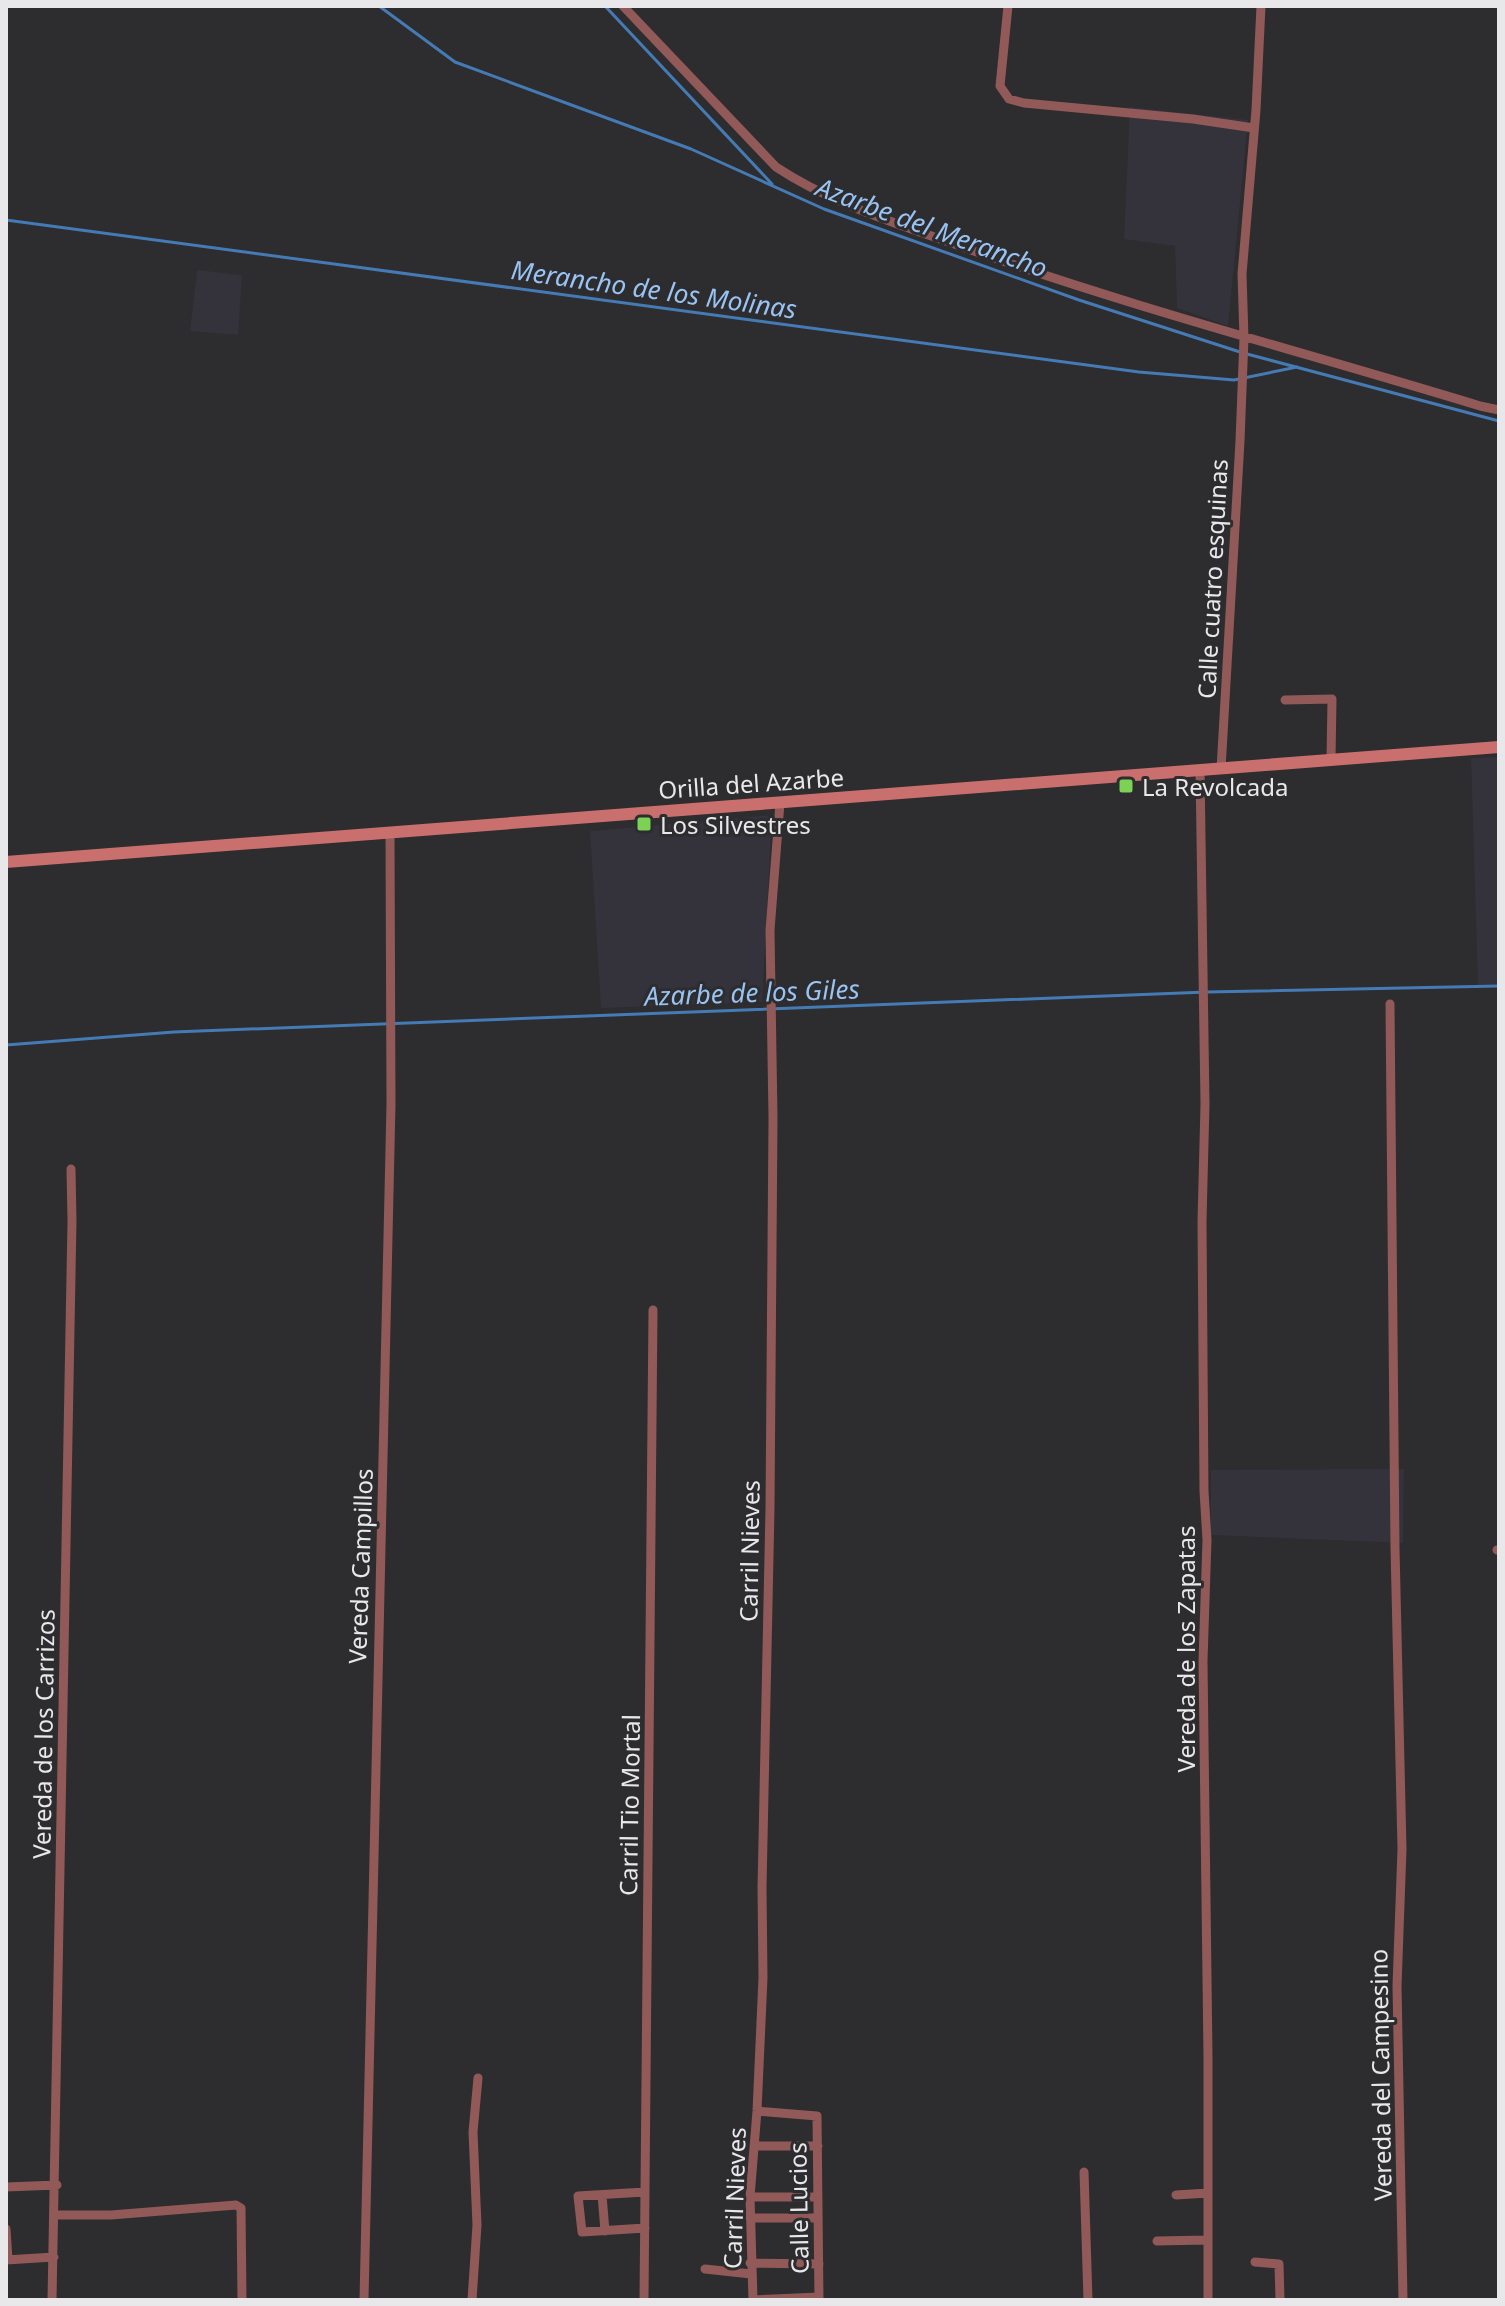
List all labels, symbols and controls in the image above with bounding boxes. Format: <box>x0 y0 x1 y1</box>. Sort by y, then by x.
water label: Azarbe del Merancho <box>810 168 1053 286</box>
water label: Merancho de los Molinas <box>509 251 799 327</box>
street label: Calle cuatro esquinas <box>1189 458 1235 700</box>
street label: Orilla del Azarbe <box>657 760 845 806</box>
place label: La Revolcada <box>1142 770 1288 803</box>
marker: La Revolcada <box>1117 777 1135 795</box>
place label: Los Silvestres <box>660 808 811 841</box>
marker: Los Silvestres <box>635 815 653 833</box>
water label: Azarbe de los Giles <box>642 970 860 1014</box>
street label: Vereda Campillos <box>340 1468 380 1664</box>
street label: Carril Nieves <box>731 1480 767 1622</box>
street label: Vereda de los Zapatas <box>1169 1526 1202 1772</box>
street label: Vereda de los Carrizos <box>24 1609 62 1859</box>
street label: Carril Tio Mortal <box>611 1714 647 1896</box>
street label: Vereda del Campesino <box>1361 1949 1399 2201</box>
street label: Carril Nieves <box>715 2127 753 2269</box>
street label: Calle Lucios <box>780 2142 816 2274</box>

